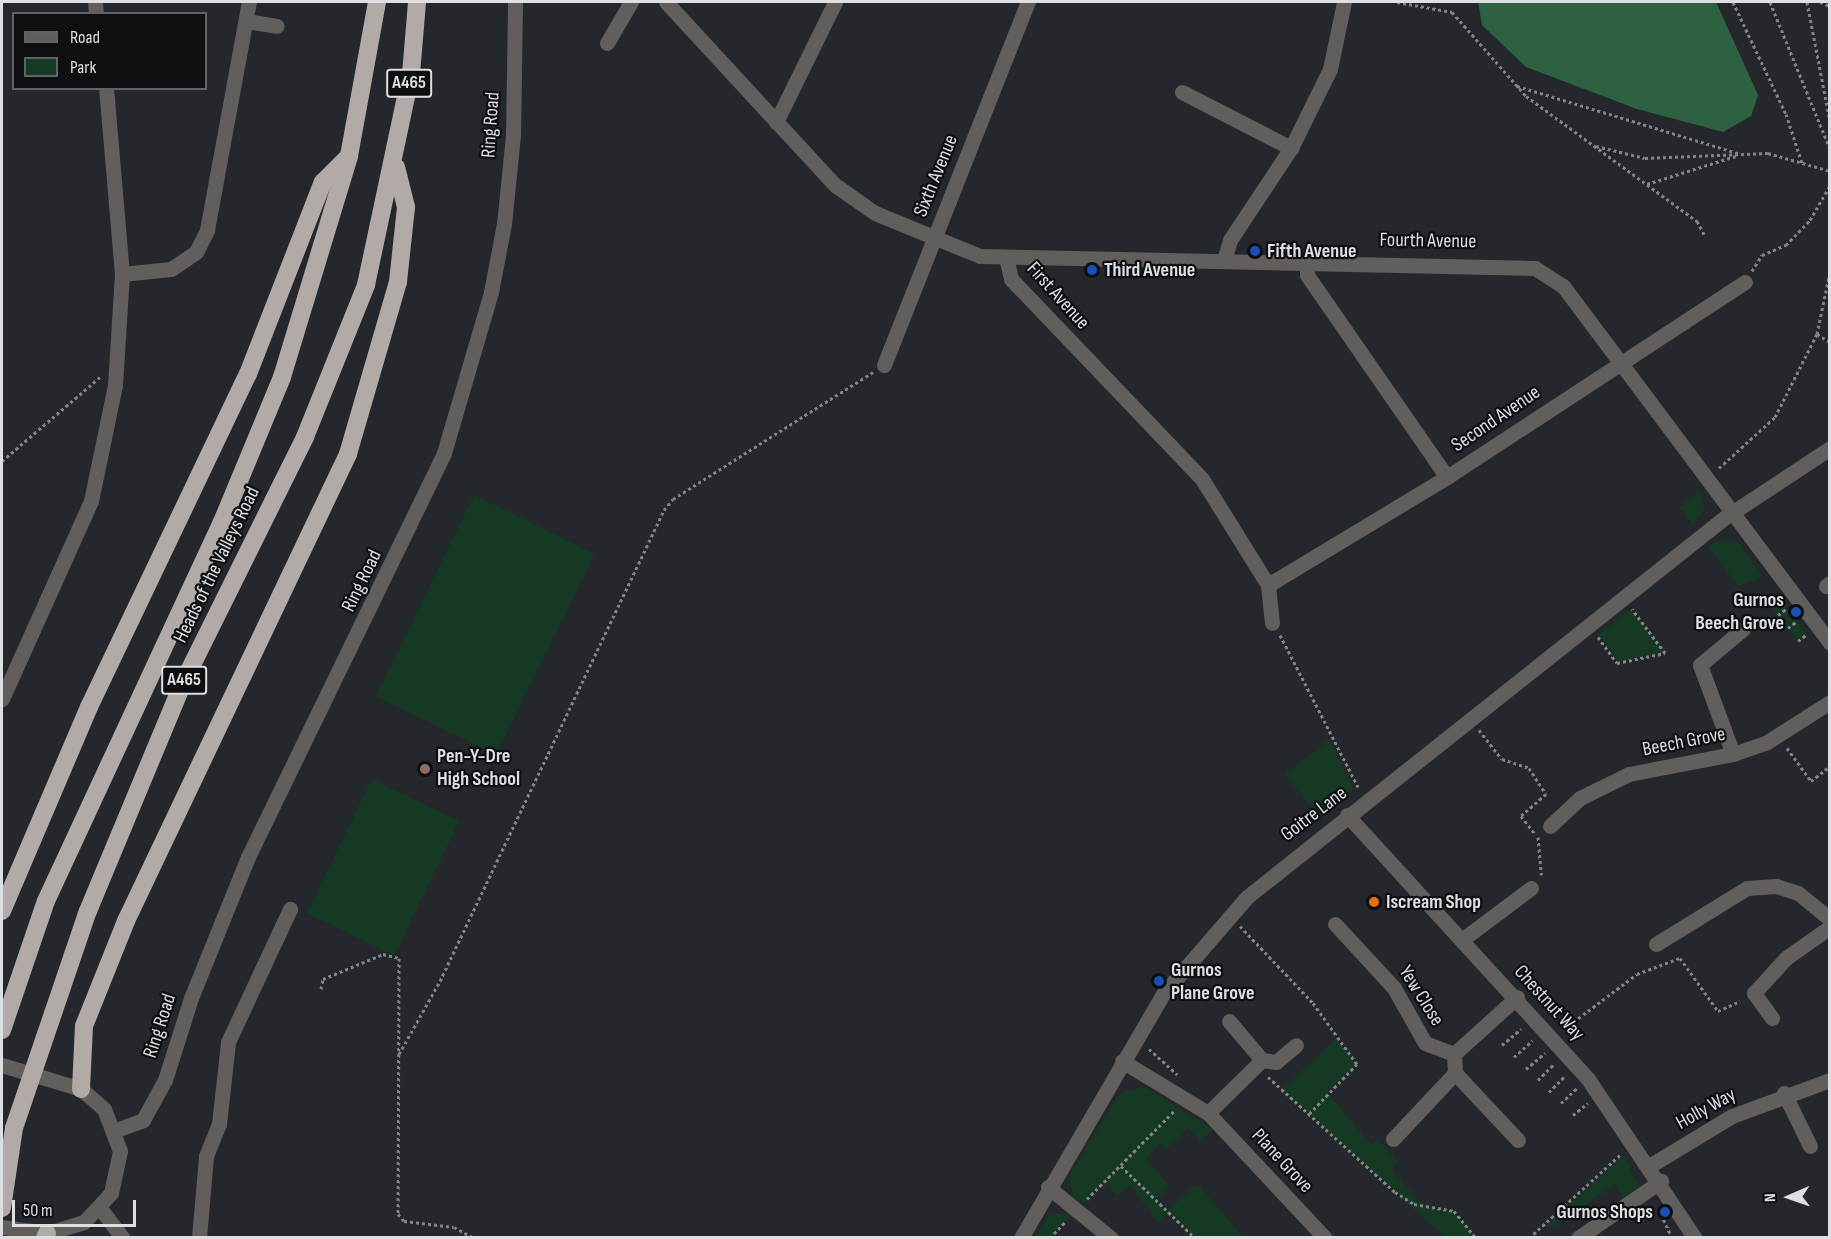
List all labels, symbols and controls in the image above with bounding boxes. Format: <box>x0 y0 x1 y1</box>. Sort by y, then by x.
legend <box>12 12 207 90</box>
text: Road <box>70 27 100 48</box>
text: Park <box>70 57 96 78</box>
road number: A465 <box>385 68 433 98</box>
street label: Ring Road <box>477 91 505 159</box>
street label: Sixth Avenue <box>909 131 963 221</box>
street label: Fourth Avenue <box>1379 228 1477 254</box>
place label: Fifth Avenue <box>1267 239 1356 263</box>
marker: Fifth Avenue <box>1248 244 1262 258</box>
street label: First Avenue <box>1022 257 1094 335</box>
place label: Third Avenue <box>1104 258 1195 282</box>
marker: Third Avenue <box>1085 263 1099 277</box>
street label: Second Avenue <box>1447 381 1545 457</box>
street label: Heads of the Valleys Road <box>169 483 265 647</box>
street label: Ring Road <box>337 546 387 616</box>
place label: Gurnos Beech Grove <box>1695 588 1784 635</box>
marker: Gurnos Beech Grove <box>1789 605 1803 619</box>
road number: A465 <box>160 665 208 695</box>
street label: Beech Grove <box>1641 722 1727 762</box>
place label: Pen-Y-Dre High School <box>437 745 520 792</box>
marker: Pen-Y-Dre High School <box>418 762 432 776</box>
street label: Goitre Lane <box>1276 781 1352 847</box>
place label: Iscream Shop <box>1386 890 1481 914</box>
marker: Iscream Shop <box>1367 895 1381 909</box>
place label: Gurnos Plane Grove <box>1171 958 1255 1005</box>
street label: Chestnut Way <box>1509 960 1589 1046</box>
street label: Yew Close <box>1393 961 1449 1031</box>
marker: Gurnos Plane Grove <box>1152 974 1166 988</box>
street label: Ring Road <box>138 991 182 1061</box>
street label: Holly Way <box>1672 1083 1740 1135</box>
street label: Plane Grove <box>1246 1124 1318 1198</box>
north arrow <box>1759 1167 1819 1227</box>
scale bar <box>15 1188 140 1226</box>
text: N <box>1761 1193 1780 1202</box>
text: 50 m <box>23 1200 53 1221</box>
place label: Gurnos Shops <box>1556 1200 1653 1224</box>
marker: Gurnos Shops <box>1658 1205 1672 1219</box>

